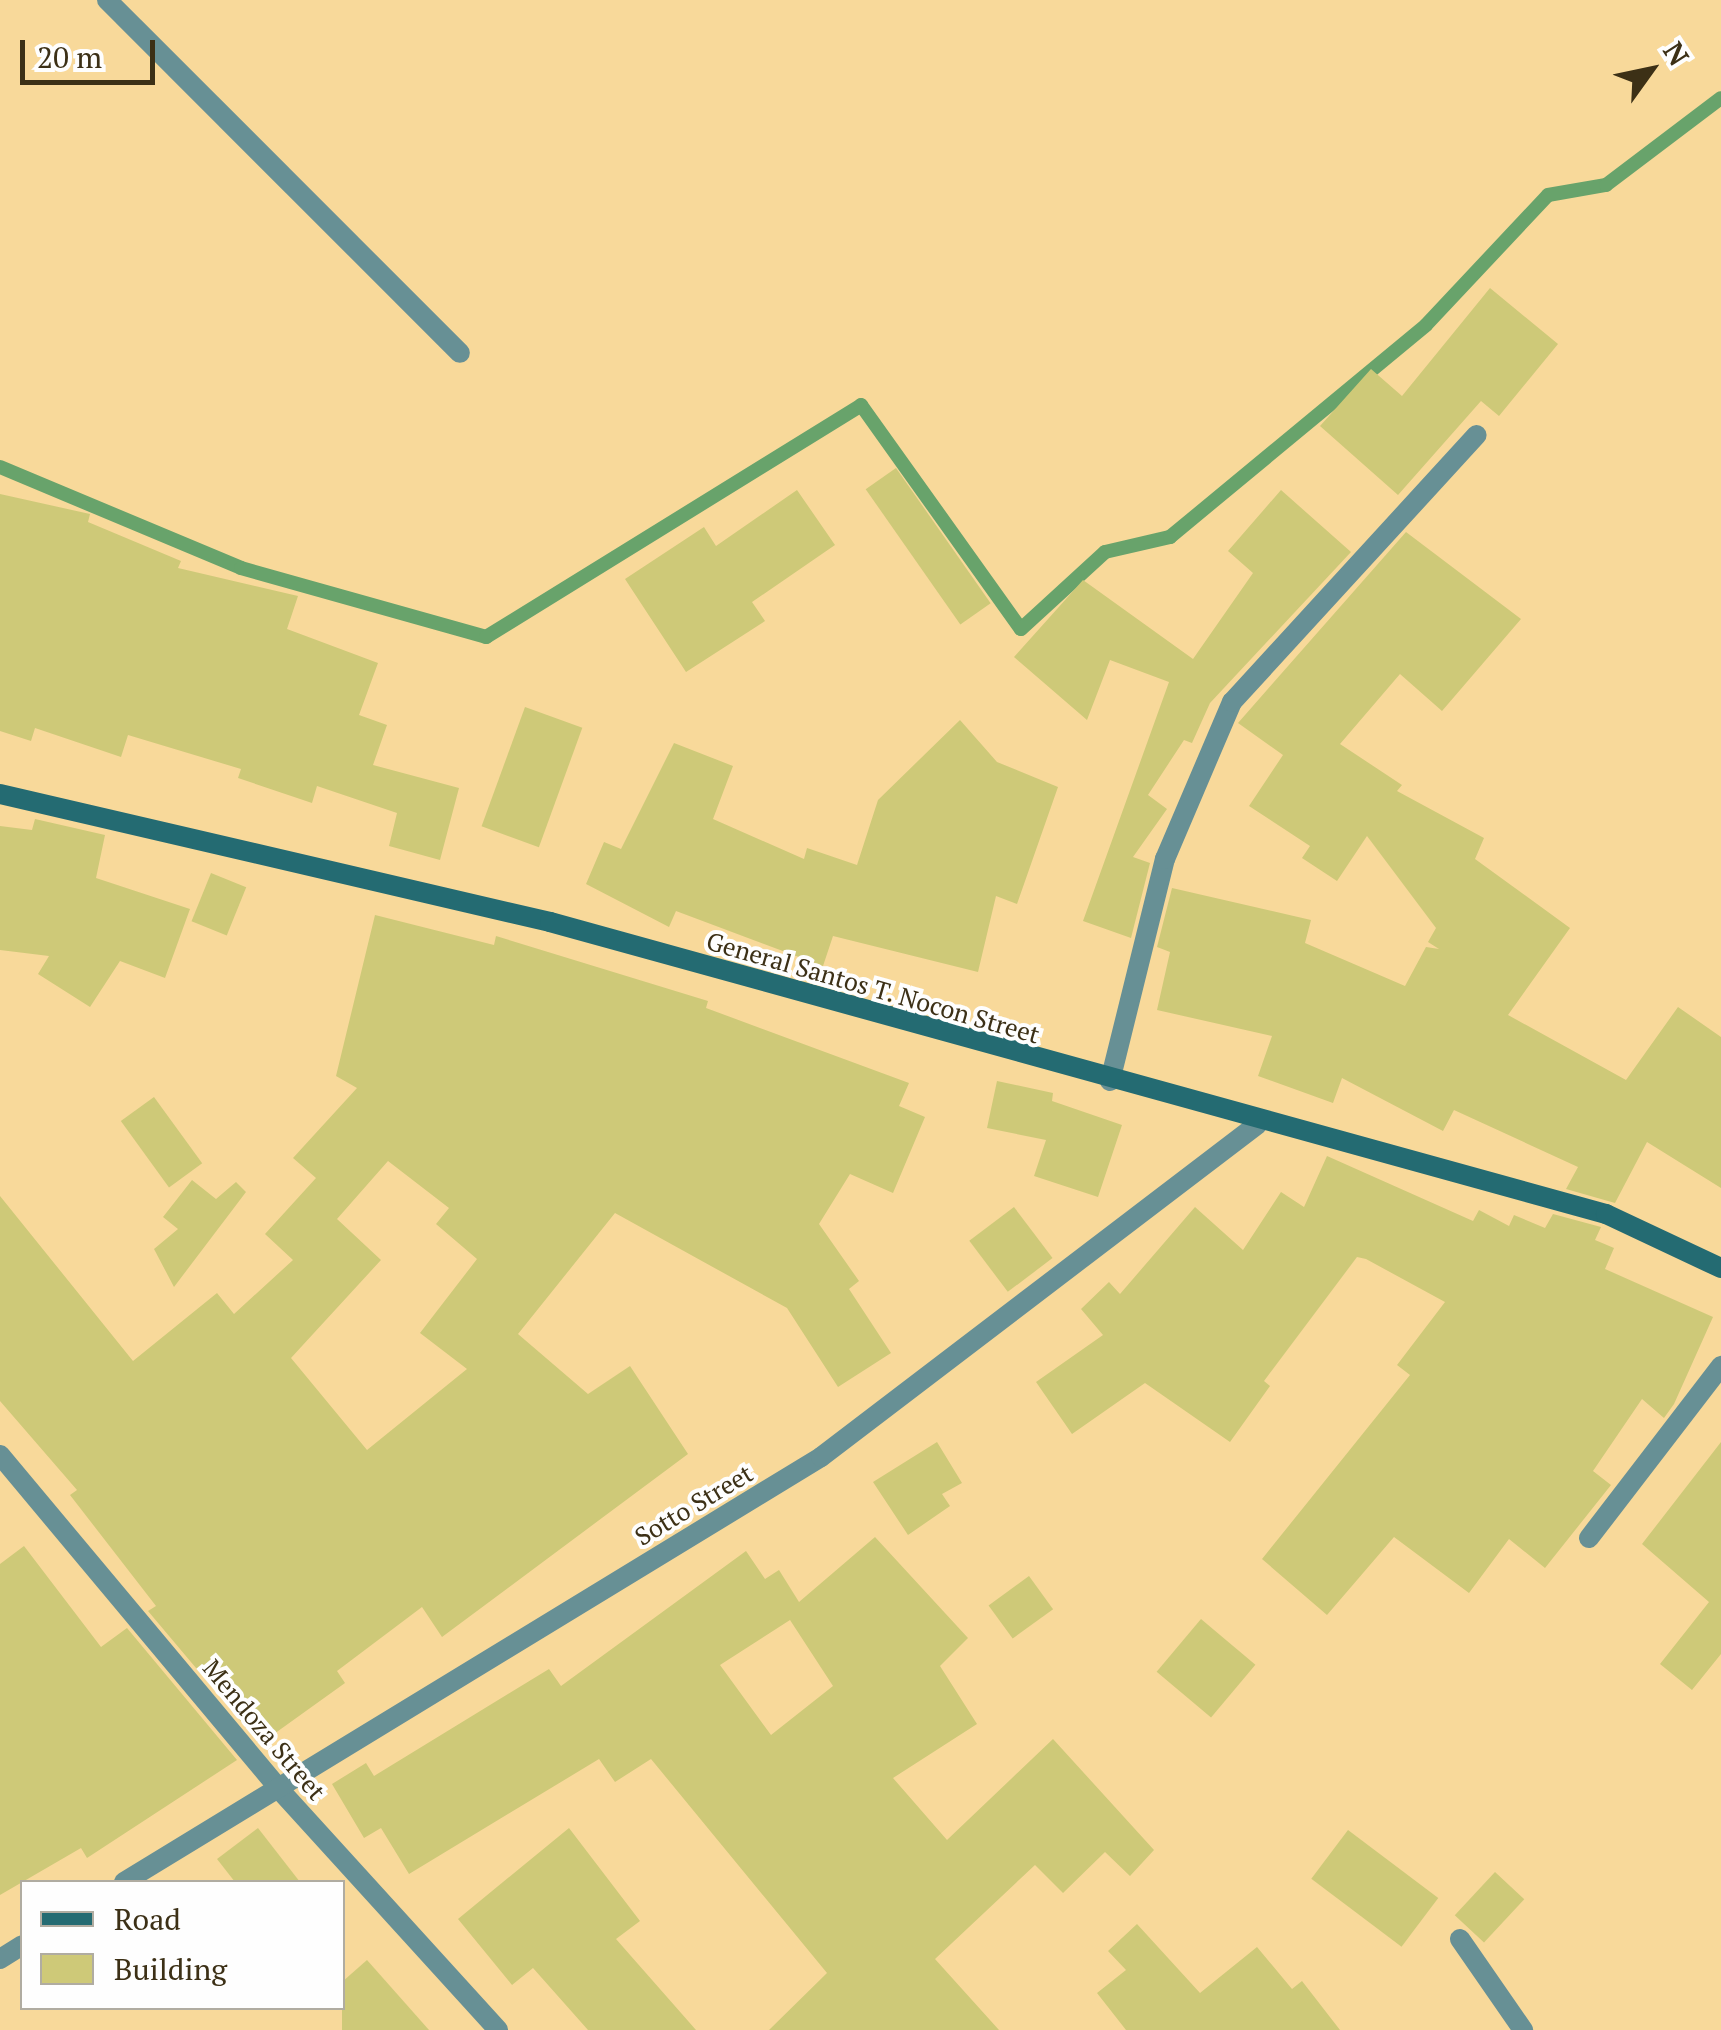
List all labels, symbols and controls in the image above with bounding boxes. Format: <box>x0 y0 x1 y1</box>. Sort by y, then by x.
scale bar <box>25 20 160 82</box>
north arrow <box>1601 20 1701 120</box>
text: N <box>1655 34 1698 72</box>
text: 20 m <box>37 37 102 77</box>
street label: General Santos T. Nocon Street <box>703 926 1043 1050</box>
street label: Sotto Street <box>630 1458 758 1552</box>
street label: Mendoza Street <box>197 1654 331 1806</box>
legend <box>20 1880 345 2010</box>
text: Road <box>114 1899 181 1939</box>
text: Building <box>114 1949 227 1989</box>

